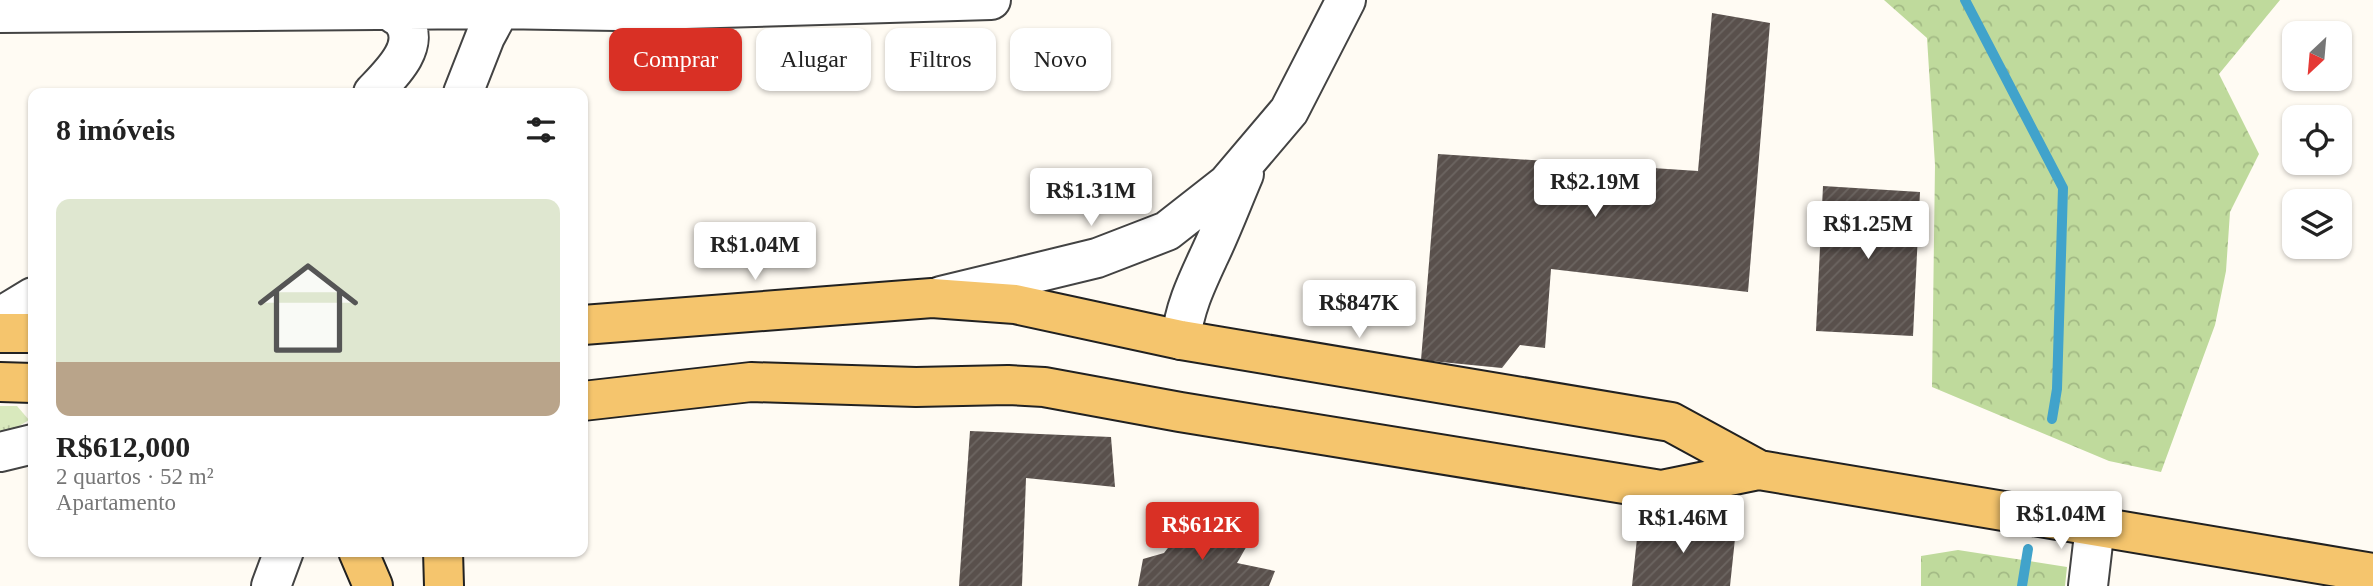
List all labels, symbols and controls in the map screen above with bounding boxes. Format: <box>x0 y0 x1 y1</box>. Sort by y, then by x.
north arrow <box>2282 21 2352 91</box>
map controls <box>2282 21 2352 259</box>
chip: Comprar <box>609 28 742 91</box>
chip: Alugar <box>756 28 871 91</box>
chip: Filtros <box>885 28 996 91</box>
chip: Novo <box>1010 28 1111 91</box>
button: locate <box>2282 105 2352 175</box>
icon: filters <box>522 111 560 149</box>
text: 8 imóveis <box>56 113 175 146</box>
pin: R$2.19M <box>1530 160 1660 219</box>
pin: R$1.31M <box>1026 168 1156 228</box>
text: R$2.19M <box>1550 169 1640 194</box>
text: R$1.31M <box>1046 178 1136 203</box>
button: layers <box>2282 189 2352 259</box>
pin: R$1.25M <box>1803 202 1933 261</box>
text: R$1.25M <box>1823 211 1913 236</box>
pin: R$1.04M <box>690 222 820 282</box>
text: R$1.04M <box>710 232 800 257</box>
icon: home <box>245 245 371 371</box>
pin: R$847K <box>1302 280 1416 340</box>
text: R$847K <box>1319 290 1399 315</box>
text: R$612,000 <box>56 430 190 463</box>
text: 2 quartos · 52 m² <box>56 464 214 489</box>
text: Apartamento <box>56 490 176 515</box>
pin: R$1.04M <box>1996 491 2126 551</box>
pin: R$1.46M <box>1618 496 1748 555</box>
text: R$1.04M <box>2016 501 2106 526</box>
pin: R$612K <box>1145 503 1259 562</box>
text: R$1.46M <box>1638 505 1728 530</box>
text: R$612K <box>1162 512 1242 537</box>

